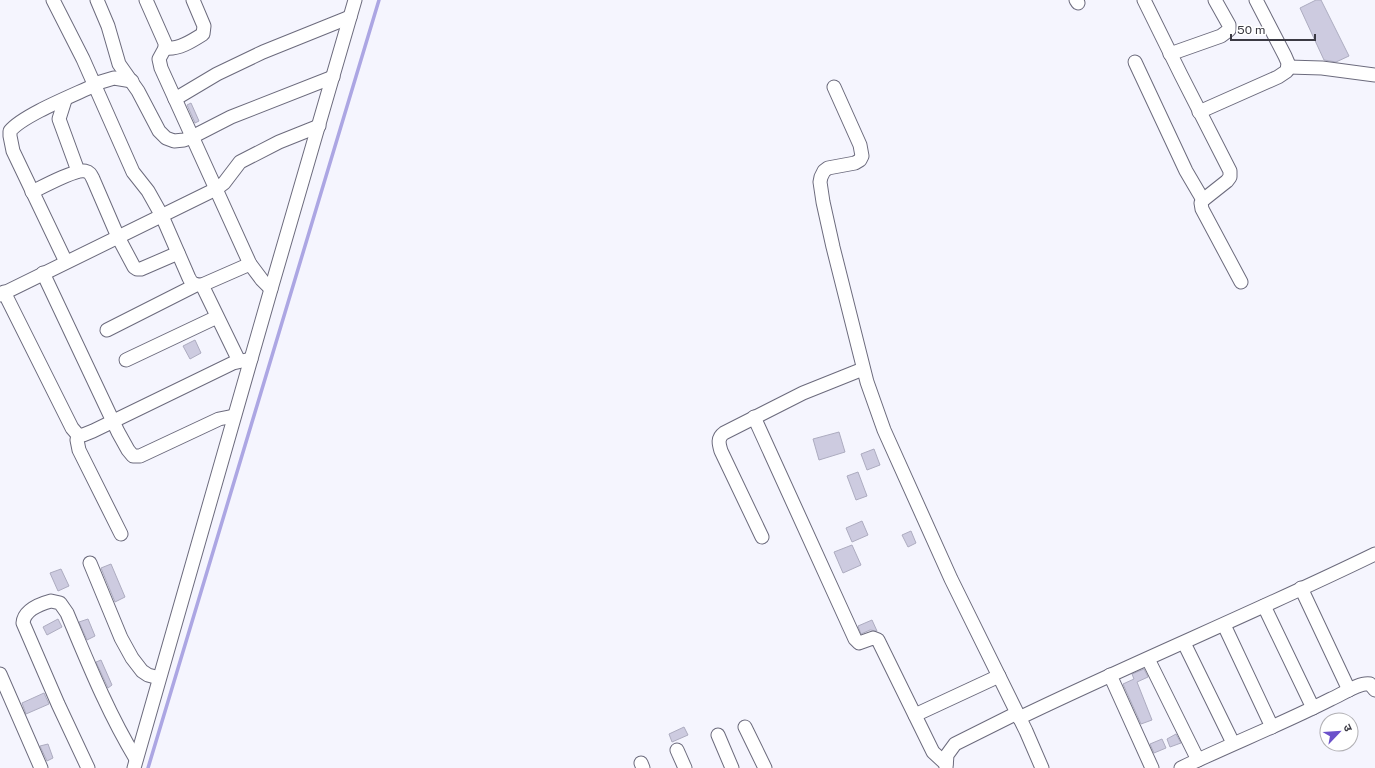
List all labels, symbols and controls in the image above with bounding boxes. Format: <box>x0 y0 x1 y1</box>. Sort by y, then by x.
scale bar <box>1231 16 1315 42</box>
text: 50 m <box>1237 23 1265 37</box>
north arrow <box>1319 712 1359 752</box>
text: उ <box>1341 722 1355 734</box>

